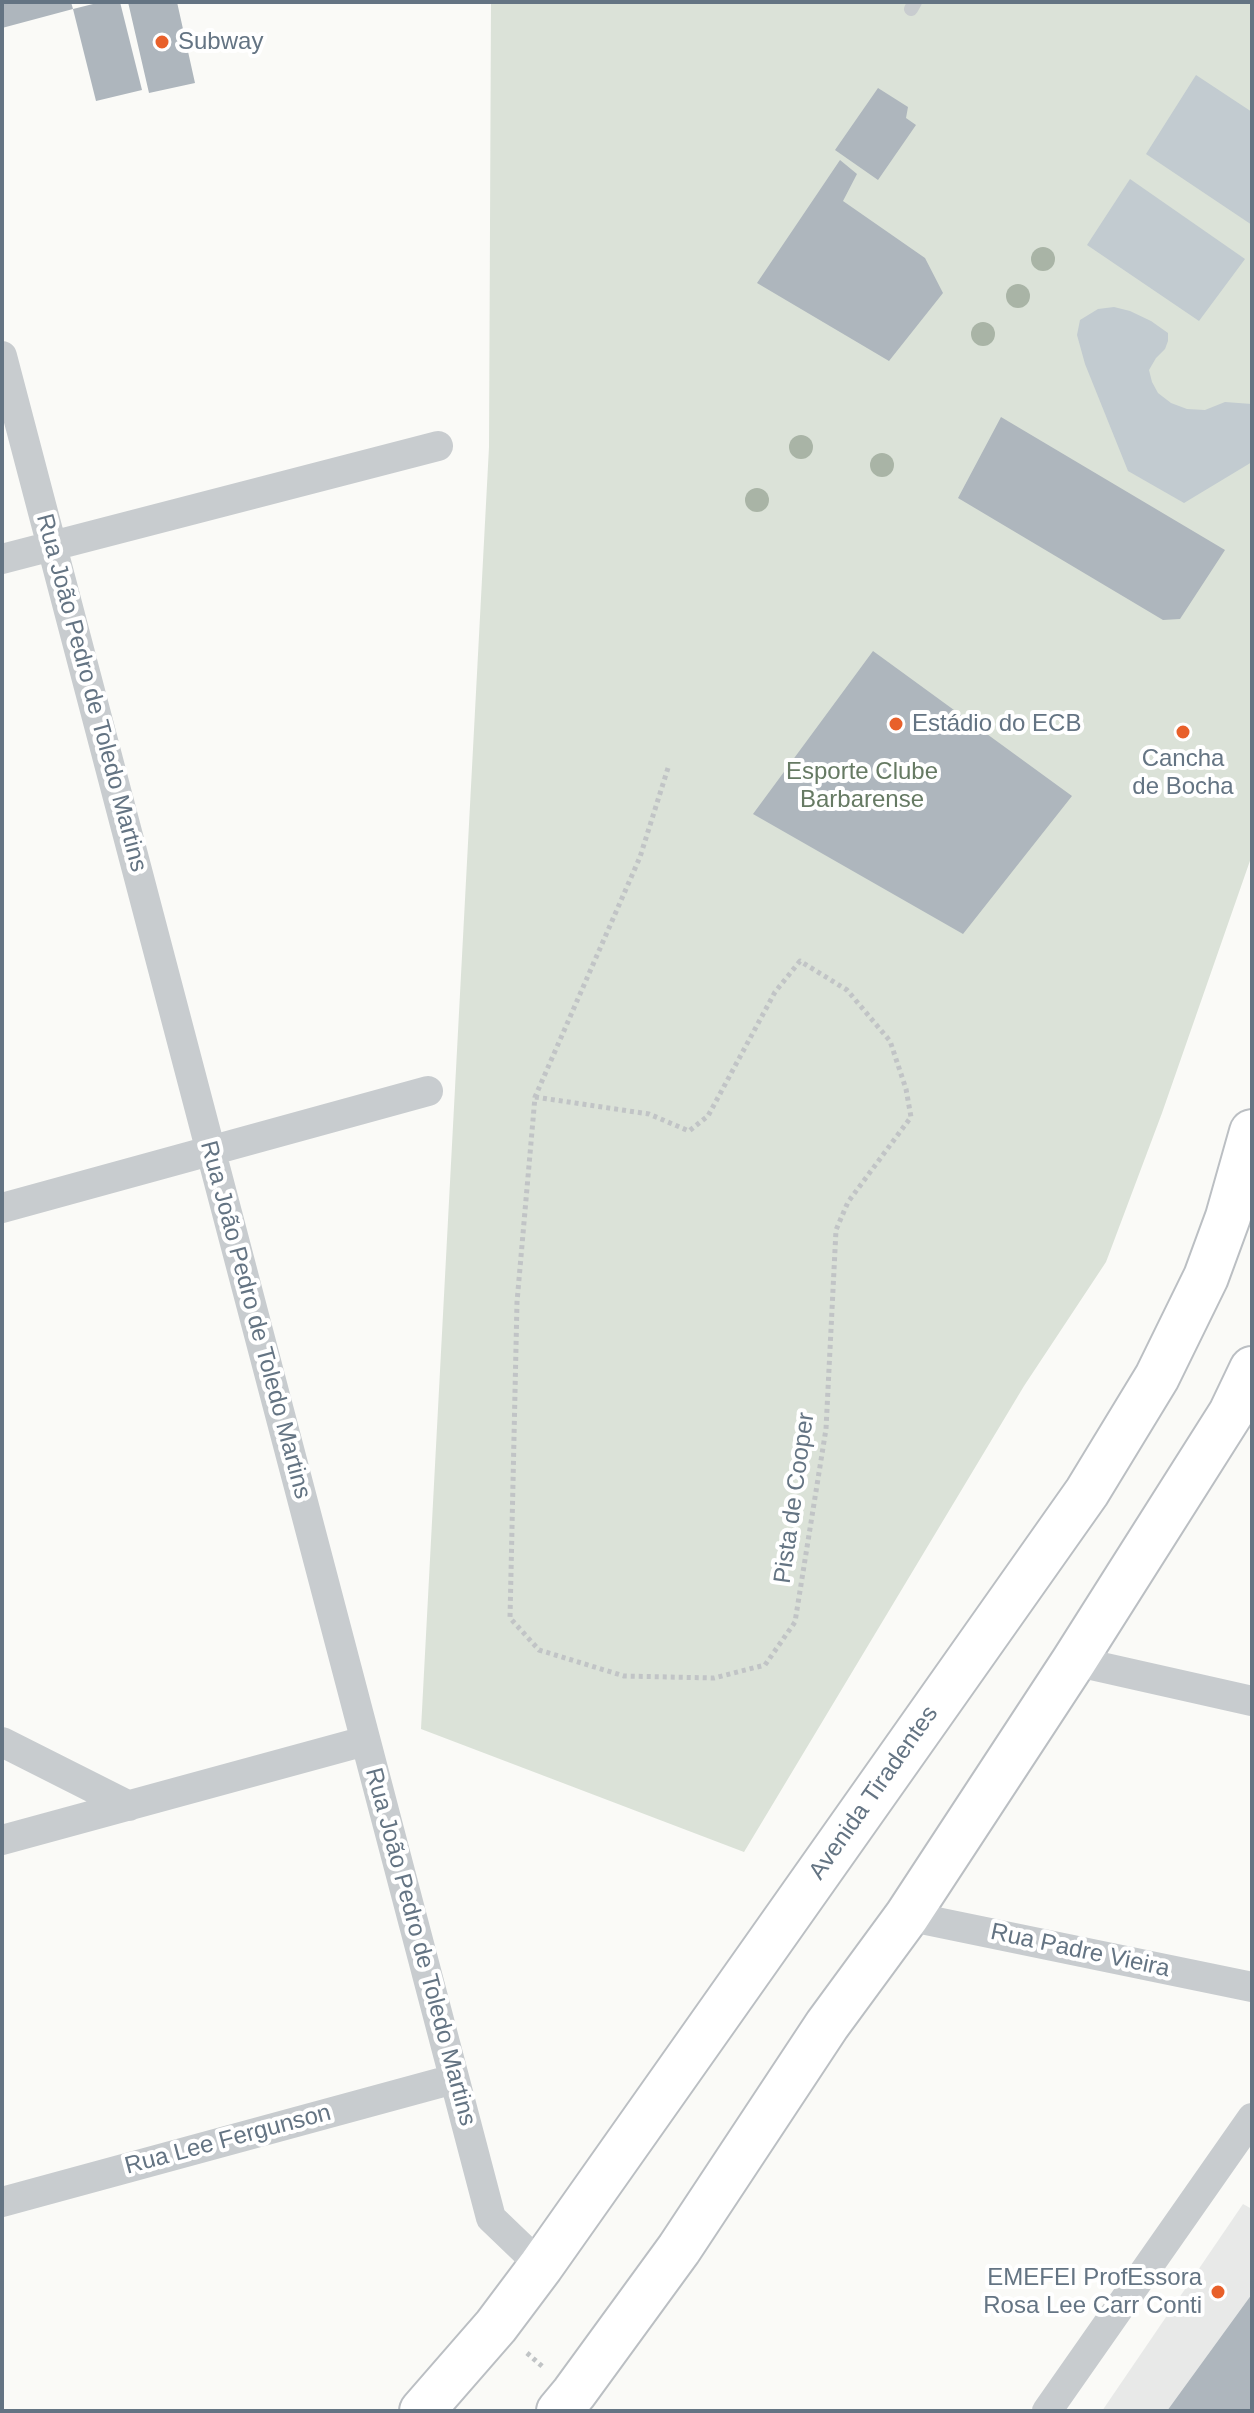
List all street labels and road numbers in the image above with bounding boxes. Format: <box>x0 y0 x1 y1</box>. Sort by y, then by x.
street label: Rua João Pedro de Toledo Martins <box>29 511 153 875</box>
street label: Rua João Pedro de Toledo Martins <box>193 1138 317 1502</box>
street label: Pista de Cooper <box>769 1411 821 1585</box>
street label: Avenida Tiradentes <box>803 1701 945 1885</box>
street label: Rua João Pedro de Toledo Martins <box>358 1765 482 2129</box>
street label: Rua Padre Vieira <box>988 1918 1172 1984</box>
street label: Rua Lee Fergunson <box>122 2099 334 2181</box>

